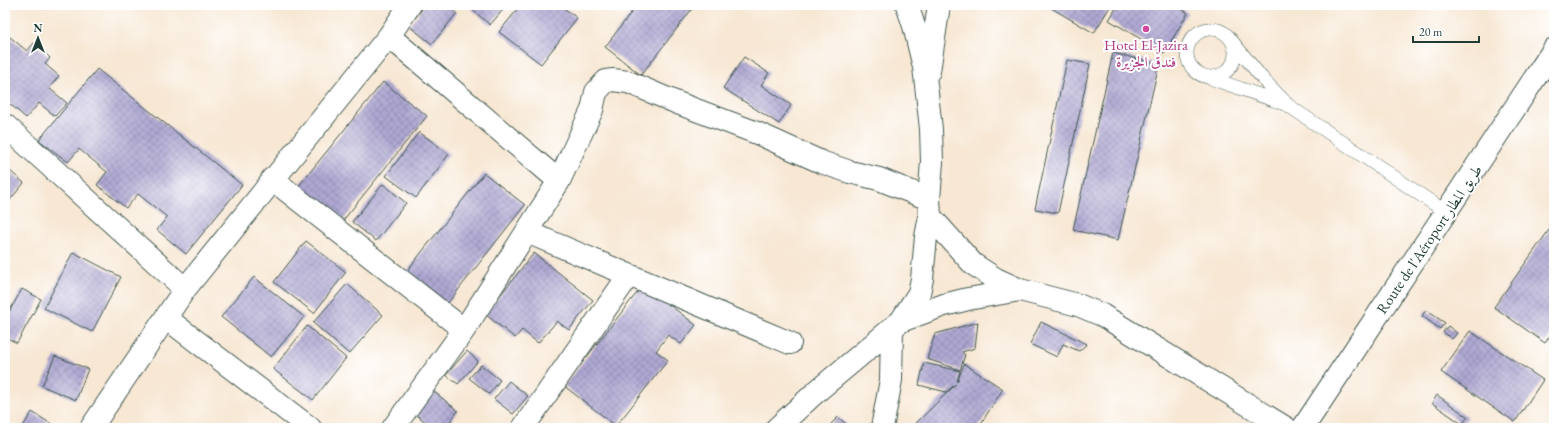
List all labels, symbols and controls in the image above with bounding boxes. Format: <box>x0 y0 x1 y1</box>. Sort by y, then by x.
north arrow <box>18 18 58 58</box>
scale bar <box>1413 18 1479 44</box>
text: N <box>34 21 43 35</box>
marker: Hotel El-Jazira فندق الجزيرة <box>1141 24 1151 34</box>
text: 20 m <box>1419 24 1443 40</box>
place label: Hotel El-Jazira فندق الجزيرة <box>1104 35 1188 72</box>
street label: Route de l'Aéroport طريق المطار <box>1372 161 1487 318</box>

